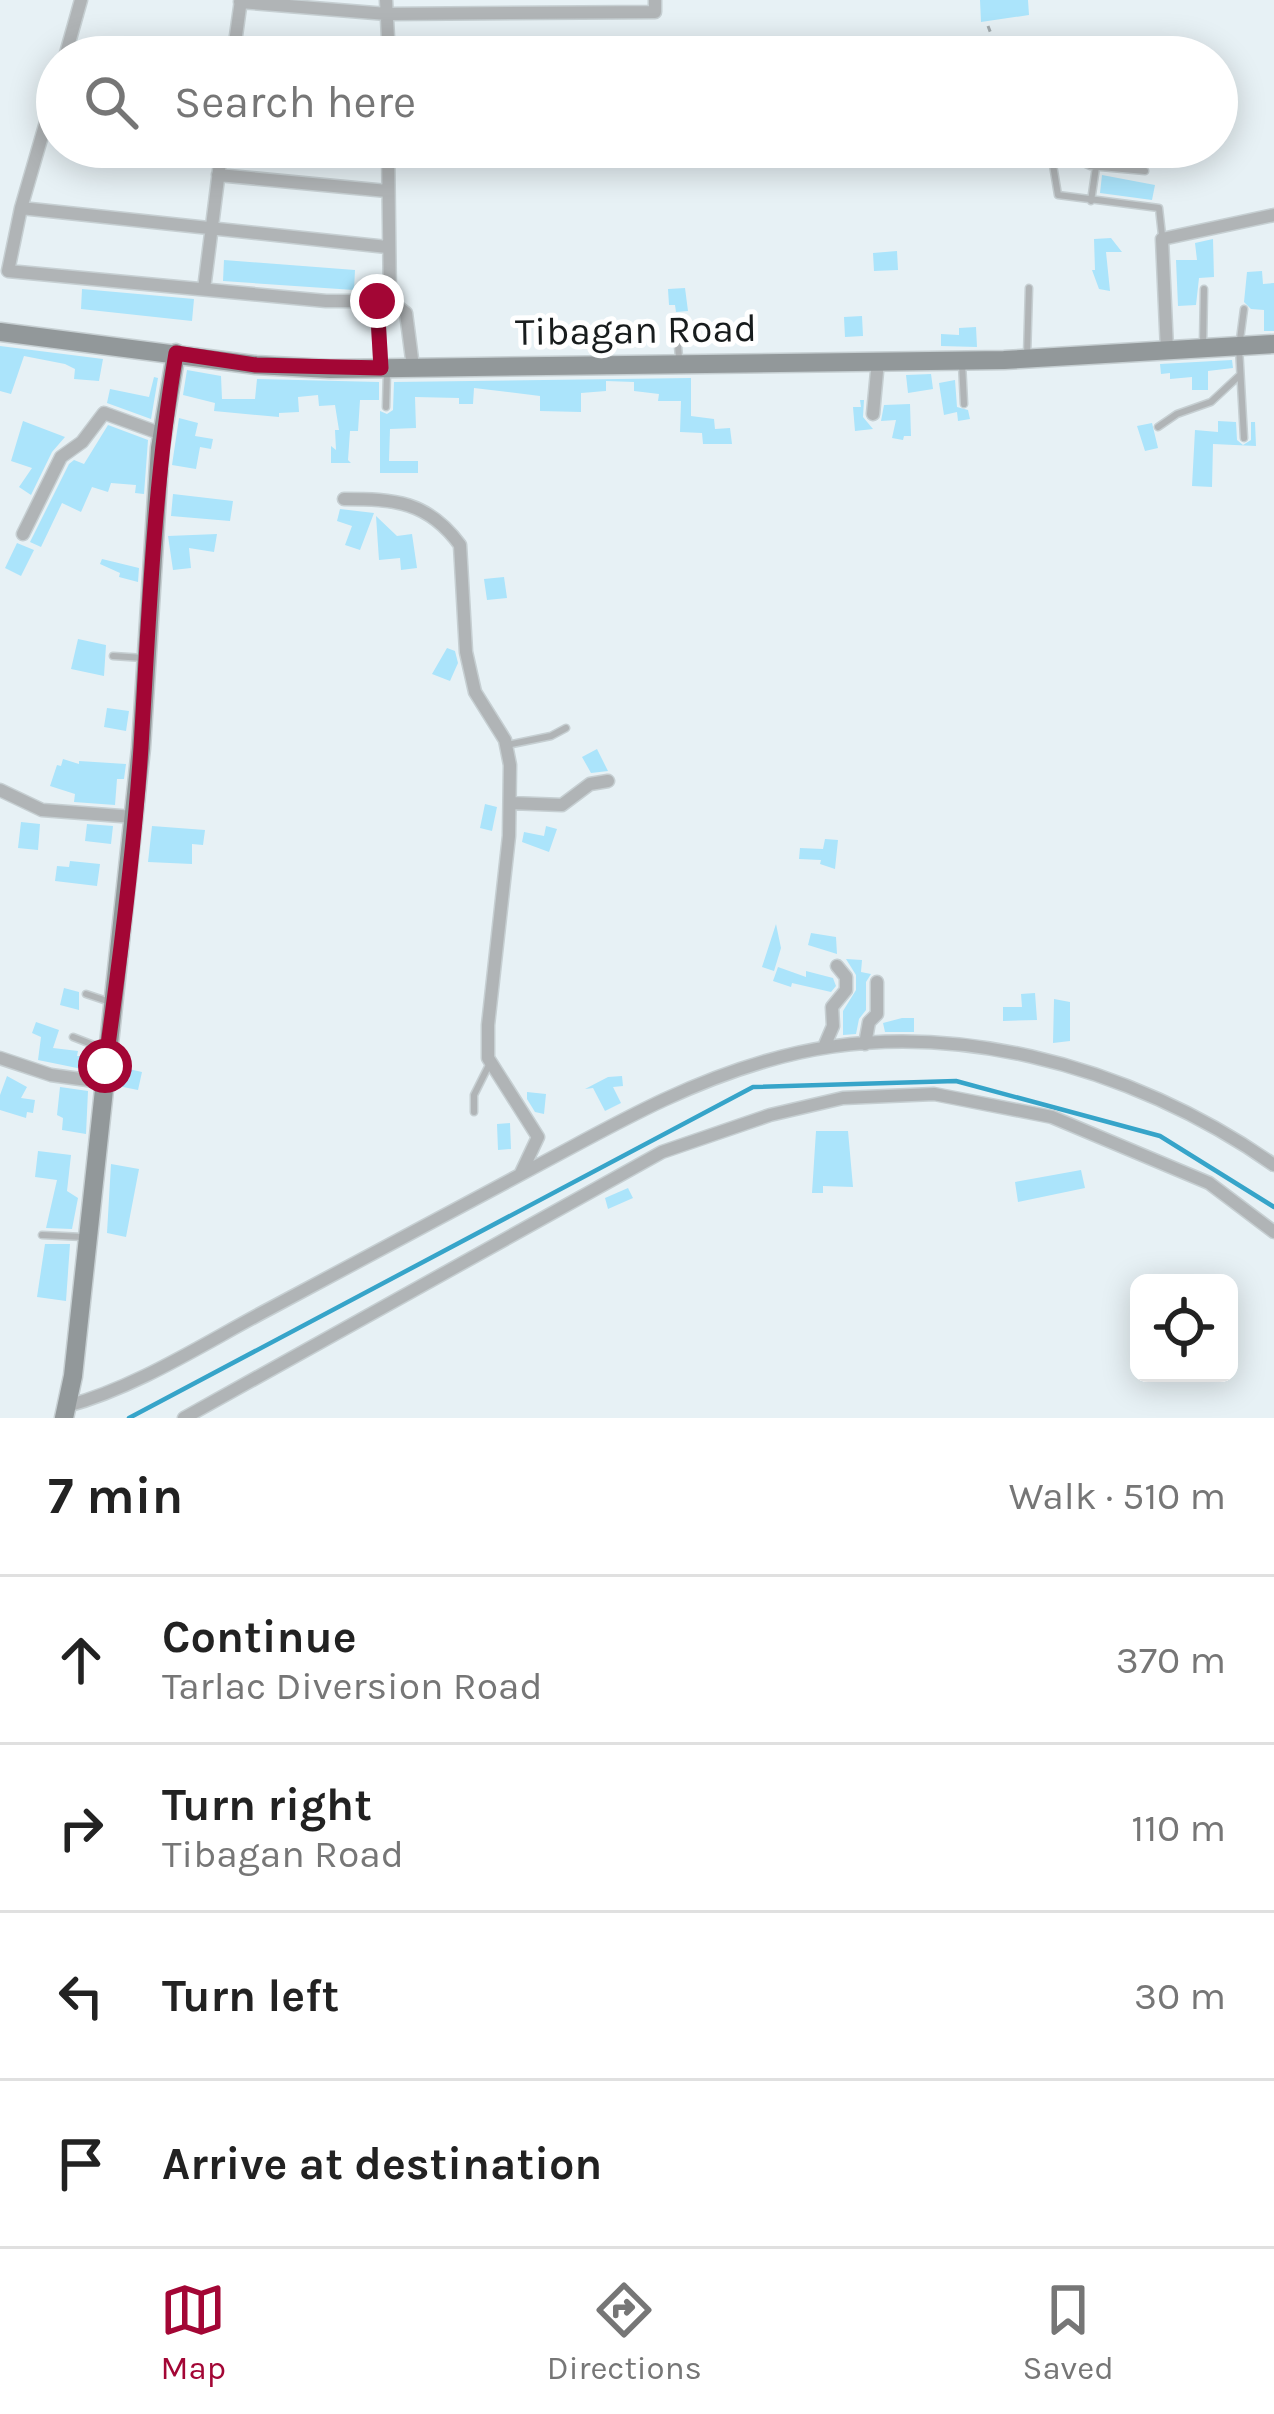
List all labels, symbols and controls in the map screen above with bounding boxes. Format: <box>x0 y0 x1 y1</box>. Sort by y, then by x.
search box <box>36 36 1238 168</box>
icon: search <box>78 69 144 135</box>
text: Search here <box>174 76 416 128</box>
route end <box>350 274 404 328</box>
street label: Tibagan Road <box>515 305 757 355</box>
route start <box>78 1039 132 1093</box>
map controls <box>1130 1274 1238 1382</box>
button: locate <box>1130 1274 1238 1382</box>
text: 7 min <box>48 1466 183 1526</box>
text: Walk · 510 m <box>1009 1473 1226 1519</box>
text: Continue <box>162 1611 357 1663</box>
icon: ahead <box>48 1627 114 1693</box>
text: 370 m <box>1116 1637 1226 1683</box>
text: Tarlac Diversion Road <box>162 1663 543 1709</box>
text: Turn right <box>162 1779 372 1831</box>
icon: right <box>48 1795 114 1861</box>
text: 110 m <box>1131 1805 1226 1851</box>
text: Tibagan Road <box>162 1831 404 1877</box>
icon: left <box>48 1963 114 2029</box>
text: Turn left <box>162 1970 339 2022</box>
text: 30 m <box>1134 1973 1226 2019</box>
icon: arrive <box>48 2131 114 2197</box>
text: Arrive at destination <box>162 2138 602 2190</box>
tab: Map <box>160 2277 226 2387</box>
tab: Directions <box>547 2277 702 2387</box>
tab: Saved <box>1023 2277 1114 2387</box>

